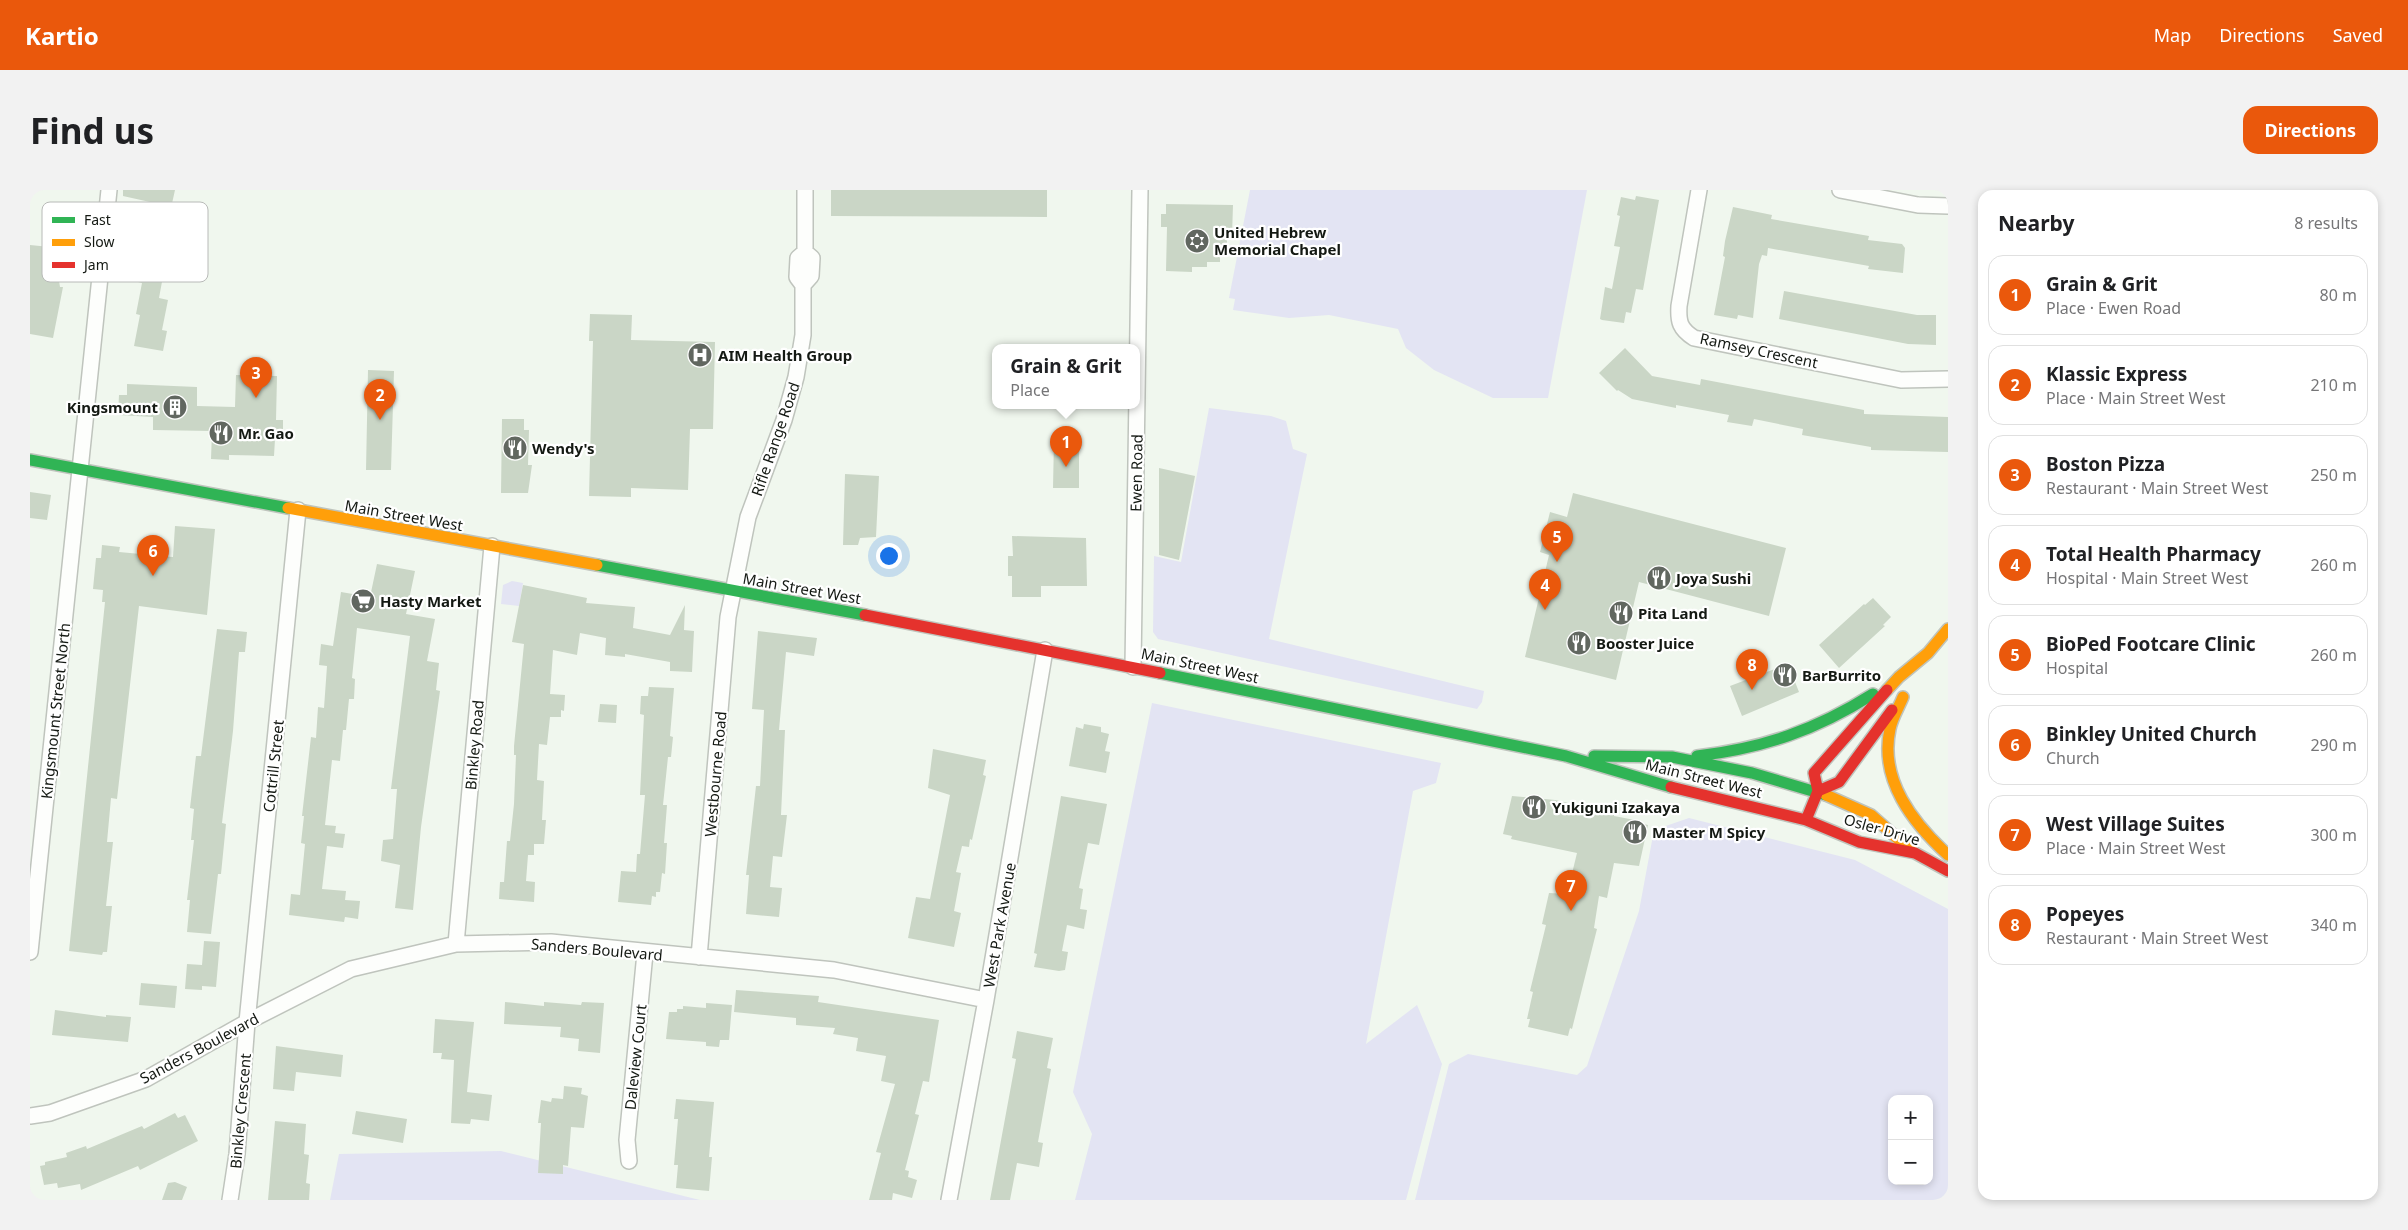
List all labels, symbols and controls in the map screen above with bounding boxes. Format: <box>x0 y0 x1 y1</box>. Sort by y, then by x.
text: Kartio <box>25 19 99 52</box>
text: Map <box>2154 23 2191 47</box>
text: Directions <box>2219 23 2305 47</box>
text: Saved <box>2333 23 2383 47</box>
button: Directions <box>2243 106 2378 154</box>
text: Find us <box>30 107 154 154</box>
legend <box>42 202 208 282</box>
text: Nearby <box>1998 209 2074 237</box>
text: Fast <box>84 210 111 229</box>
text: 8 results <box>2294 212 2358 234</box>
place label: United Hebrew Memorial Chapel <box>1214 222 1341 259</box>
synagogue icon: United Hebrew Memorial Chapel <box>1184 228 1210 254</box>
text: Slow <box>84 232 115 251</box>
text: Jam <box>82 255 109 274</box>
text: Grain & Grit <box>2046 271 2158 297</box>
text: 1 <box>2010 284 2020 306</box>
text: 80 m <box>2320 284 2357 306</box>
text: Place · Ewen Road <box>2046 297 2181 319</box>
street label: Ramsey Crescent <box>1698 328 1820 372</box>
hospital icon: AIM Health Group <box>687 342 713 368</box>
popup <box>992 344 1140 409</box>
place label: AIM Health Group <box>718 345 852 365</box>
text: Grain & Grit <box>1010 353 1122 379</box>
pin: 3 <box>240 357 272 398</box>
text: Klassic Express <box>2046 361 2187 387</box>
text: 2 <box>2010 374 2020 396</box>
text: 210 m <box>2310 374 2357 396</box>
pin: 2 <box>364 379 396 420</box>
street label: Rifle Range Road <box>746 379 804 499</box>
text: Place <box>1010 379 1050 401</box>
text: Place · Main Street West <box>2046 387 2226 409</box>
building icon: Kingsmount <box>162 394 188 420</box>
place label: Kingsmount <box>67 397 158 417</box>
restaurant icon: Mr. Gao <box>208 420 234 446</box>
place label: Mr. Gao <box>238 423 294 443</box>
pin: 1 <box>1050 426 1082 467</box>
street label: Ewen Road <box>1125 434 1147 512</box>
restaurant icon: Wendy's <box>502 435 528 461</box>
place label: Wendy's <box>532 438 595 458</box>
text: Boston Pizza <box>2046 451 2165 477</box>
text: 3 <box>2010 464 2020 486</box>
text: 250 m <box>2310 464 2357 486</box>
text: Restaurant · Main Street West <box>2046 477 2268 499</box>
street label: Main Street West <box>343 495 465 535</box>
pin: 5 <box>1541 521 1573 562</box>
pin: 6 <box>137 535 169 576</box>
text: Total Health Pharmacy <box>2046 541 2261 567</box>
your location <box>876 543 902 569</box>
text: 4 <box>2010 554 2020 576</box>
text: 260 m <box>2310 554 2357 576</box>
restaurant icon: Joya Sushi <box>1646 565 1672 591</box>
text: Hospital · Main Street West <box>2046 567 2248 589</box>
street label: Main Street West <box>741 568 863 608</box>
place label: Joya Sushi <box>1674 568 1751 588</box>
pin: 4 <box>1529 569 1561 610</box>
supermarket icon: Hasty Market <box>350 588 376 614</box>
place label: Hasty Market <box>380 591 482 611</box>
restaurant icon: Pita Land <box>1608 600 1634 626</box>
place label: Pita Land <box>1638 603 1708 623</box>
street label: Kingsmount Street North <box>36 622 74 800</box>
restaurant icon: Booster Juice <box>1566 630 1592 656</box>
text: BioPed Footcare Clinic <box>2046 631 2256 657</box>
place label: Booster Juice <box>1596 633 1694 653</box>
street label: Main Street West <box>1139 643 1261 687</box>
text: 5 <box>2010 644 2020 666</box>
text: 260 m <box>2310 644 2357 666</box>
pin: 8 <box>1736 649 1768 690</box>
text: Hospital <box>2046 657 2108 679</box>
restaurant icon: BarBurrito <box>1772 662 1798 688</box>
place label: BarBurrito <box>1802 665 1881 685</box>
street label: Binkley Road <box>460 699 488 791</box>
street label: Westbourne Road <box>700 710 730 838</box>
street label: Cottrill Street <box>258 718 288 813</box>
text: Binkley United Church <box>2046 721 2257 747</box>
text: 6 <box>2010 734 2020 756</box>
text: 290 m <box>2310 734 2357 756</box>
text: Church <box>2046 747 2100 769</box>
street label: Main Street West <box>1644 754 1765 802</box>
restaurant icon: Yukiguni Izakaya <box>1521 794 1547 820</box>
place label: Yukiguni Izakaya <box>1552 797 1680 817</box>
street label: Osler Drive <box>1842 809 1922 849</box>
text: West Village Suites <box>2046 811 2225 837</box>
restaurant icon: Master M Spicy <box>1622 819 1648 845</box>
place label: Master M Spicy <box>1652 822 1766 842</box>
text: 7 <box>2010 824 2020 846</box>
text: 300 m <box>2310 824 2357 846</box>
text: Place · Main Street West <box>2046 837 2226 859</box>
street label: West Park Avenue <box>978 861 1020 989</box>
pin: 7 <box>1555 870 1587 911</box>
text: Popeyes <box>2046 901 2124 927</box>
text: 8 <box>2010 914 2020 936</box>
text: 340 m <box>2310 914 2357 936</box>
text: Restaurant · Main Street West <box>2046 927 2268 949</box>
street label: Sanders Boulevard <box>530 933 664 965</box>
street label: Daleview Court <box>620 1003 651 1111</box>
street label: Sanders Boulevard <box>136 1008 262 1088</box>
street label: Binkley Crescent <box>225 1052 255 1170</box>
map controls <box>1888 1095 1933 1185</box>
button: + <box>1888 1095 1933 1140</box>
button: − <box>1888 1140 1933 1185</box>

